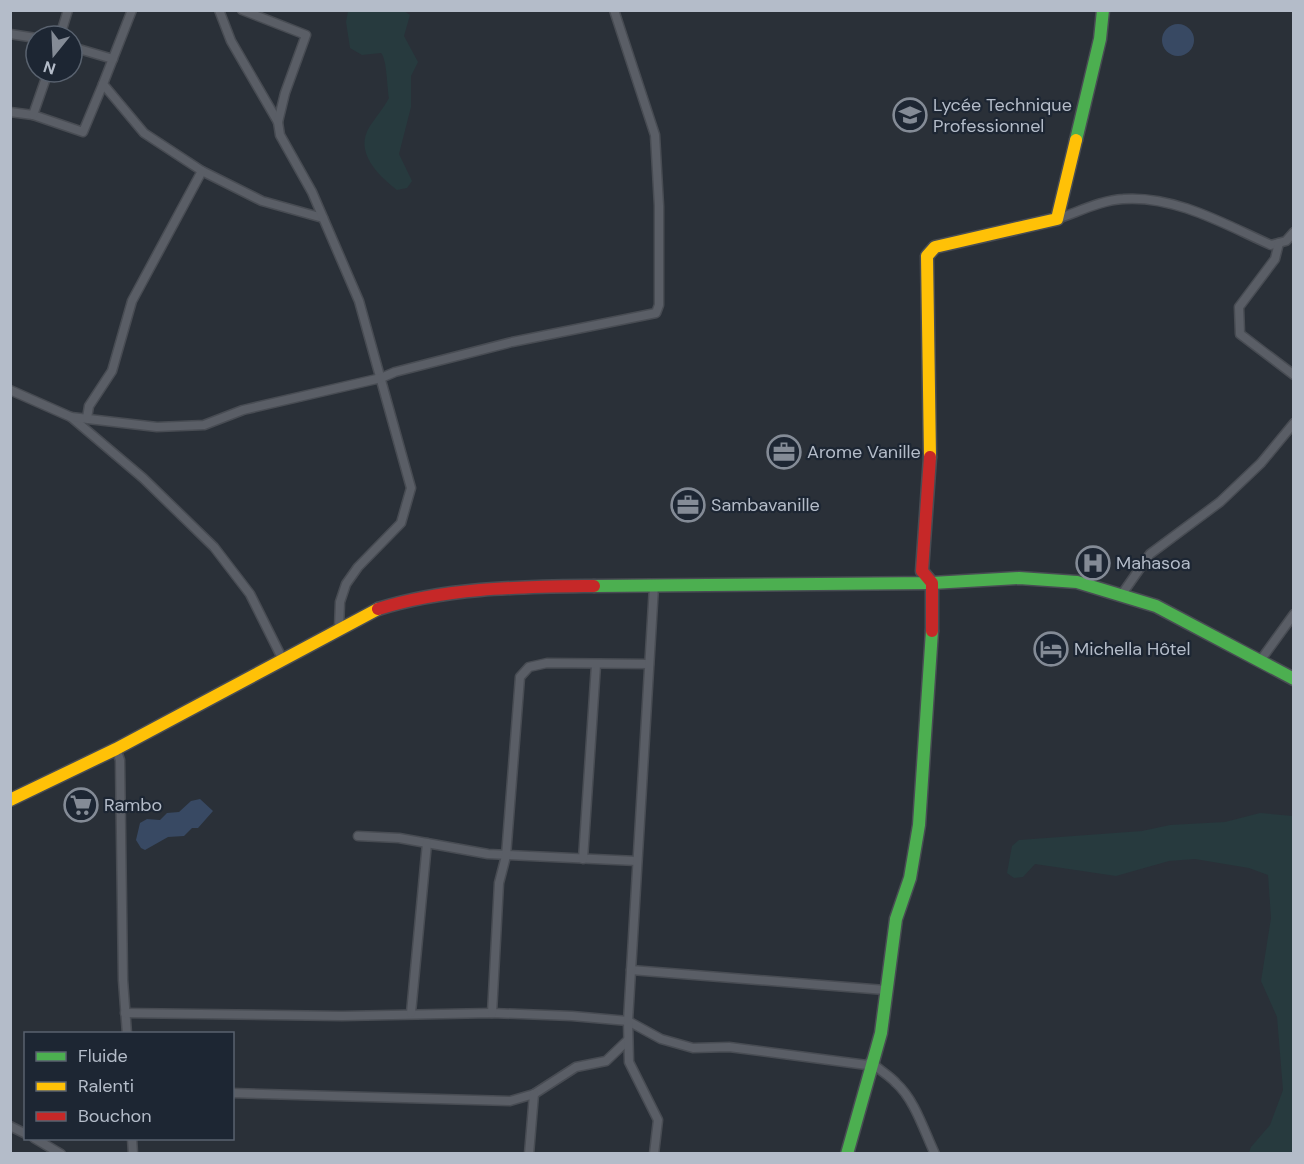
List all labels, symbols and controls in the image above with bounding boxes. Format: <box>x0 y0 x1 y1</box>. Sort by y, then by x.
north arrow <box>24 24 84 84</box>
text: N <box>41 56 58 80</box>
place label: Lycée Technique Professionnel <box>933 93 1072 138</box>
school or university icon: Lycée Technique Professionnel <box>892 97 928 133</box>
office icon: Arome Vanille <box>766 434 802 470</box>
place label: Arome Vanille <box>807 440 921 464</box>
office icon: Sambavanille <box>670 487 706 523</box>
place label: Sambavanille <box>711 493 820 517</box>
hospital icon: Mahasoa <box>1075 545 1111 581</box>
place label: Mahasoa <box>1116 551 1191 575</box>
hotel icon: Michella Hôtel <box>1033 631 1069 667</box>
place label: Michella Hôtel <box>1074 637 1191 661</box>
supermarket icon: Rambo <box>63 787 99 823</box>
place label: Rambo <box>104 793 162 817</box>
legend <box>24 1032 234 1140</box>
text: Fluide <box>78 1044 128 1068</box>
text: Ralenti <box>78 1074 134 1098</box>
text: Bouchon <box>78 1104 152 1128</box>

